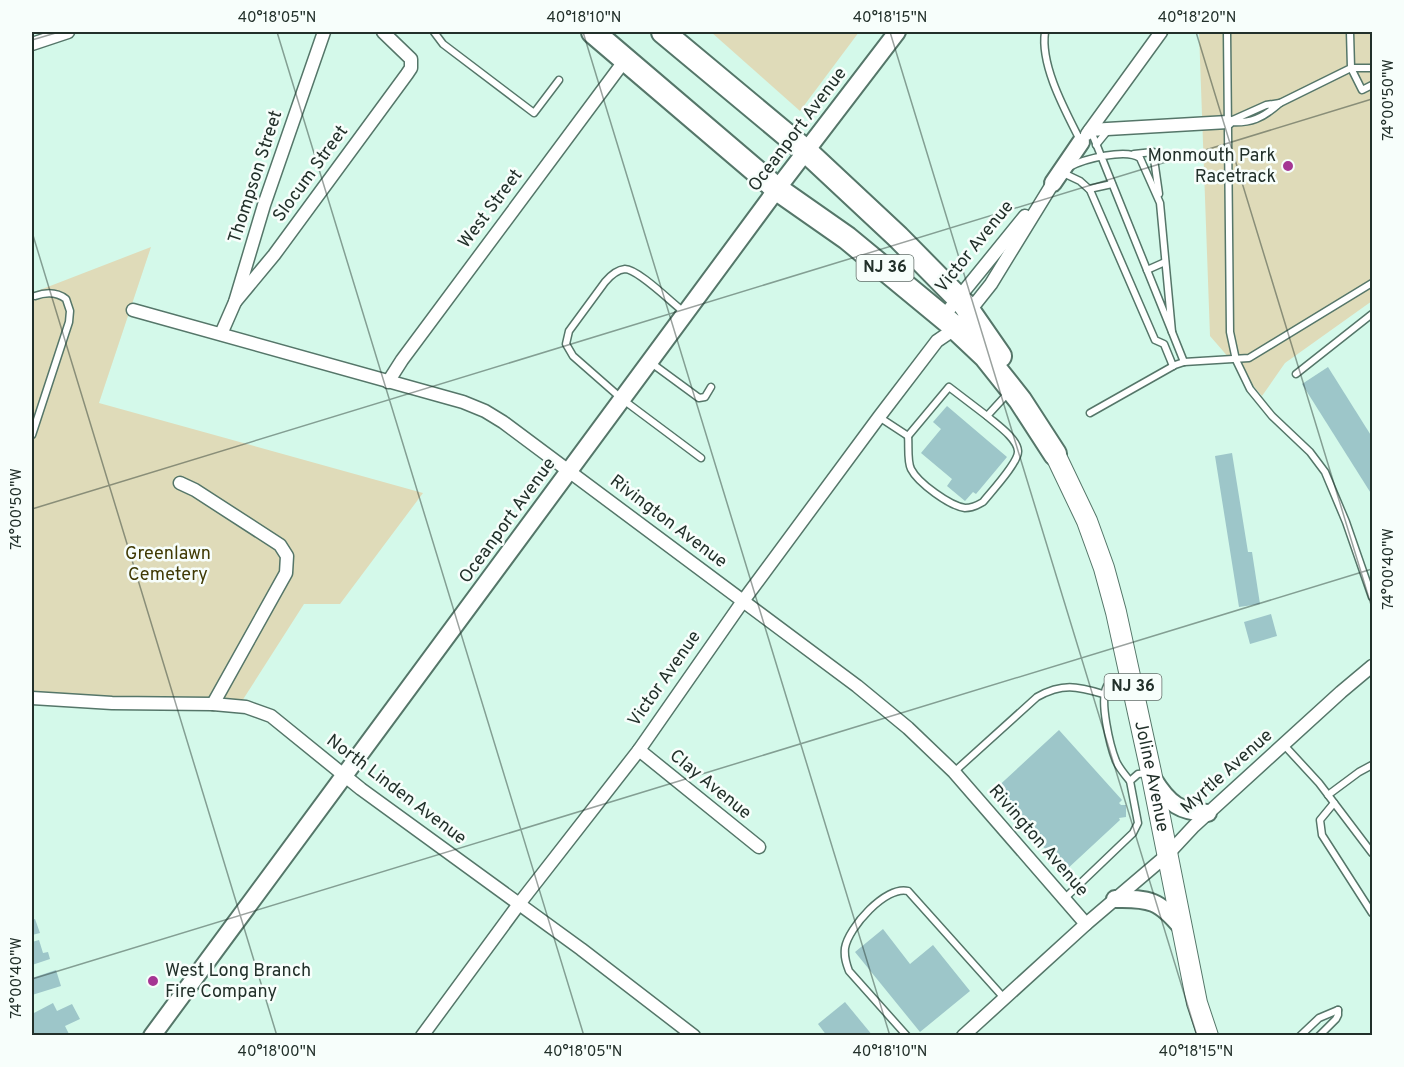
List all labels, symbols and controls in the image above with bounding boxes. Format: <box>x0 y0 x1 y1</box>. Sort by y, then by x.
text: 40°18'05"N <box>238 9 316 28</box>
text: 40°18'10"N <box>547 9 621 28</box>
text: 40°18'15"N <box>853 9 927 28</box>
text: 40°18'20"N <box>1158 9 1236 28</box>
text: 74°00'50"W <box>1380 59 1399 141</box>
street label: Oceanport Avenue <box>744 63 852 197</box>
street label: Thompson Street <box>224 108 288 246</box>
street label: Slocum Street <box>268 121 354 227</box>
place label: Monmouth Park Racetrack <box>1148 145 1276 189</box>
marker: Monmouth Park Racetrack <box>1281 159 1295 173</box>
street label: West Street <box>454 165 528 253</box>
street label: Victor Avenue <box>931 196 1019 298</box>
road number: NJ 36 <box>856 255 914 281</box>
street label: Oceanport Avenue <box>455 454 561 588</box>
text: 74°00'50"W <box>8 468 27 550</box>
street label: Rivington Avenue <box>605 470 731 574</box>
text: 74°00'40"W <box>1380 528 1399 610</box>
park label: Greenlawn Cemetery <box>125 543 211 587</box>
street label: Victor Avenue <box>623 626 707 732</box>
road number: NJ 36 <box>1104 674 1162 700</box>
street label: Joline Avenue <box>1129 719 1174 834</box>
street label: Myrtle Avenue <box>1176 725 1278 819</box>
street label: North Linden Avenue <box>321 730 471 850</box>
street label: Clay Avenue <box>664 745 756 825</box>
street label: Rivington Avenue <box>983 780 1093 902</box>
text: 74°00'40"W <box>8 937 27 1019</box>
place label: West Long Branch Fire Company <box>165 960 311 1004</box>
marker: West Long Branch Fire Company <box>146 974 160 988</box>
text: 40°18'00"N <box>238 1043 316 1062</box>
text: 40°18'05"N <box>544 1043 622 1062</box>
text: 40°18'10"N <box>853 1043 927 1062</box>
text: 40°18'15"N <box>1159 1043 1233 1062</box>

